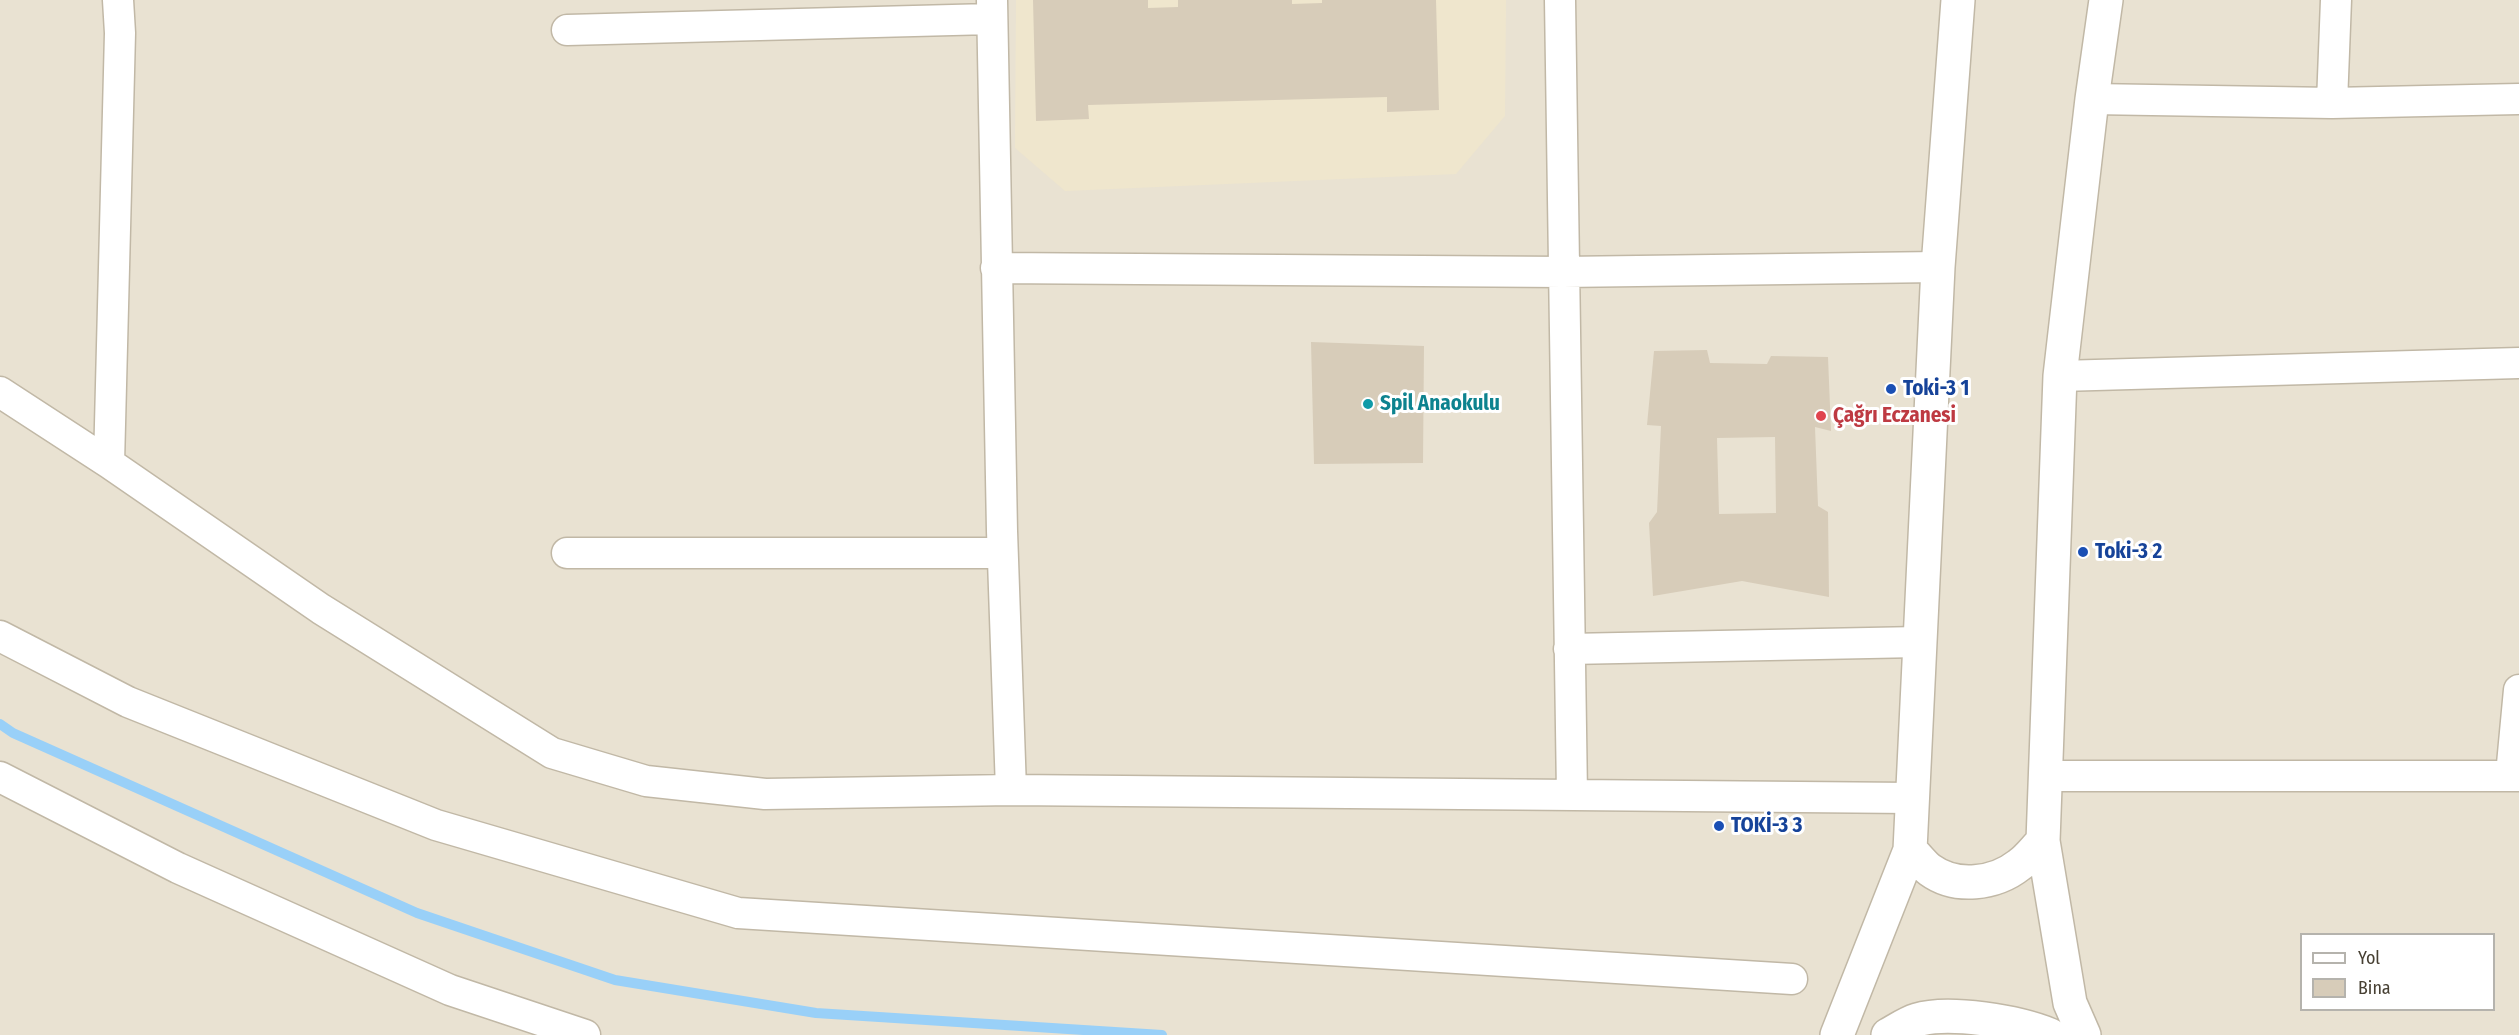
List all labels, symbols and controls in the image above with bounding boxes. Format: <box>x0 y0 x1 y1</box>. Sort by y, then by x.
place label: Toki-3 1 <box>1903 376 1969 402</box>
marker: Toki-3 1 <box>1884 382 1898 396</box>
place label: Spil Anaokulu <box>1380 391 1500 417</box>
marker: Spil Anaokulu <box>1361 397 1375 411</box>
place label: Çağrı Eczanesi <box>1833 403 1956 429</box>
marker: Çağrı Eczanesi <box>1814 409 1828 423</box>
place label: Toki-3 2 <box>2095 539 2162 565</box>
marker: Toki-3 2 <box>2076 545 2090 559</box>
place label: TOKİ-3 3 <box>1731 813 1802 839</box>
marker: TOKİ-3 3 <box>1712 819 1726 833</box>
legend <box>2300 933 2495 1011</box>
text: Yol <box>2358 947 2380 969</box>
text: Bina <box>2358 977 2391 999</box>

